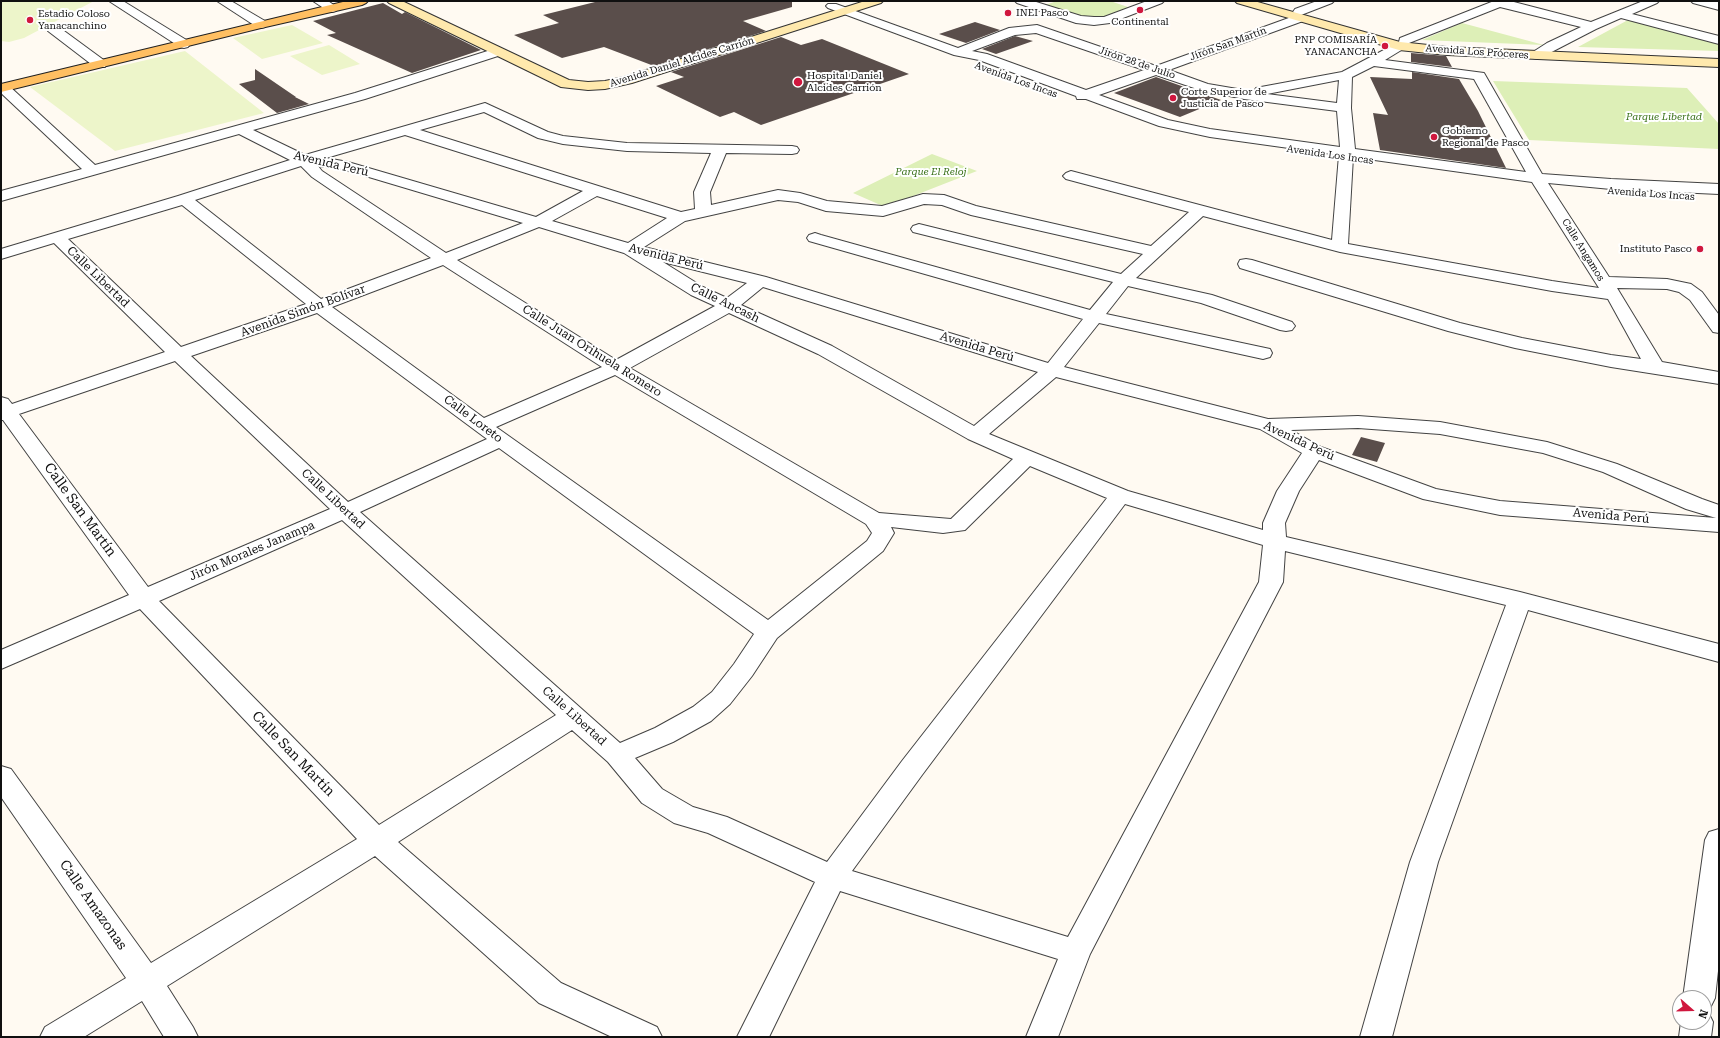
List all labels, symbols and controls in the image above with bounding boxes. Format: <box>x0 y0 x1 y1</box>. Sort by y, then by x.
marker: Continental <box>1135 5 1145 15</box>
place label: INEI Pasco <box>1016 7 1068 19</box>
place label: Estadio Coloso Yanacanchino <box>38 8 110 32</box>
marker: INEI Pasco <box>1003 8 1013 18</box>
marker: Estadio Coloso Yanacanchino <box>25 15 35 25</box>
place label: Continental <box>1111 16 1169 28</box>
street label: Jirón San Martín <box>1188 24 1268 64</box>
street label: Avenida Daniel Alcides Carrión <box>608 34 756 90</box>
place label: PNP COMISARÍA YANACANCHA <box>1294 34 1377 58</box>
marker: PNP COMISARÍA YANACANCHA <box>1380 41 1390 51</box>
street label: Avenida Los Próceres <box>1425 42 1529 62</box>
street label: Jirón 28 de Julio <box>1097 44 1177 82</box>
street label: Avenida Los Incas <box>973 59 1059 101</box>
place label: Hospital Daniel Alcides Carrión <box>807 70 882 94</box>
marker: Hospital Daniel Alcides Carrión <box>792 76 804 88</box>
place label: Corte Superior de Justicia de Pasco <box>1181 86 1267 110</box>
marker: Corte Superior de Justicia de Pasco <box>1168 93 1178 103</box>
park label: Parque Libertad <box>1626 111 1702 123</box>
place label: Gobierno Regional de Pasco <box>1442 125 1529 148</box>
marker: Gobierno Regional de Pasco <box>1429 132 1439 142</box>
street label: Avenida Los Incas <box>1286 143 1374 167</box>
street label: Avenida Perú <box>292 148 370 180</box>
park label: Parque El Reloj <box>895 166 967 178</box>
street label: Avenida Los Incas <box>1607 185 1695 203</box>
street label: Calle Angamos <box>1559 217 1607 283</box>
street label: Avenida Perú <box>627 241 705 273</box>
place label: Instituto Pasco <box>1620 243 1692 255</box>
street label: Calle Libertad <box>64 244 132 310</box>
marker: Instituto Pasco <box>1695 244 1705 254</box>
street label: Calle Ancash <box>688 280 762 326</box>
street label: Avenida Simón Bolívar <box>239 282 367 340</box>
street label: Calle Juan Orihuela Romero <box>520 302 664 400</box>
street label: Avenida Perú <box>938 329 1016 365</box>
street label: Calle Loreto <box>441 392 505 446</box>
street label: Avenida Perú <box>1261 418 1337 464</box>
street label: Calle San Martín <box>40 460 120 560</box>
street label: Calle Libertad <box>298 466 368 532</box>
street label: Avenida Perú <box>1572 505 1650 527</box>
street label: Jirón Morales Janampa <box>187 518 317 584</box>
street label: Calle Libertad <box>539 683 609 749</box>
street label: Calle San Martín <box>248 708 338 800</box>
street label: Calle Amazonas <box>56 857 130 953</box>
north arrow <box>1672 990 1712 1030</box>
text: N <box>1695 1008 1710 1020</box>

